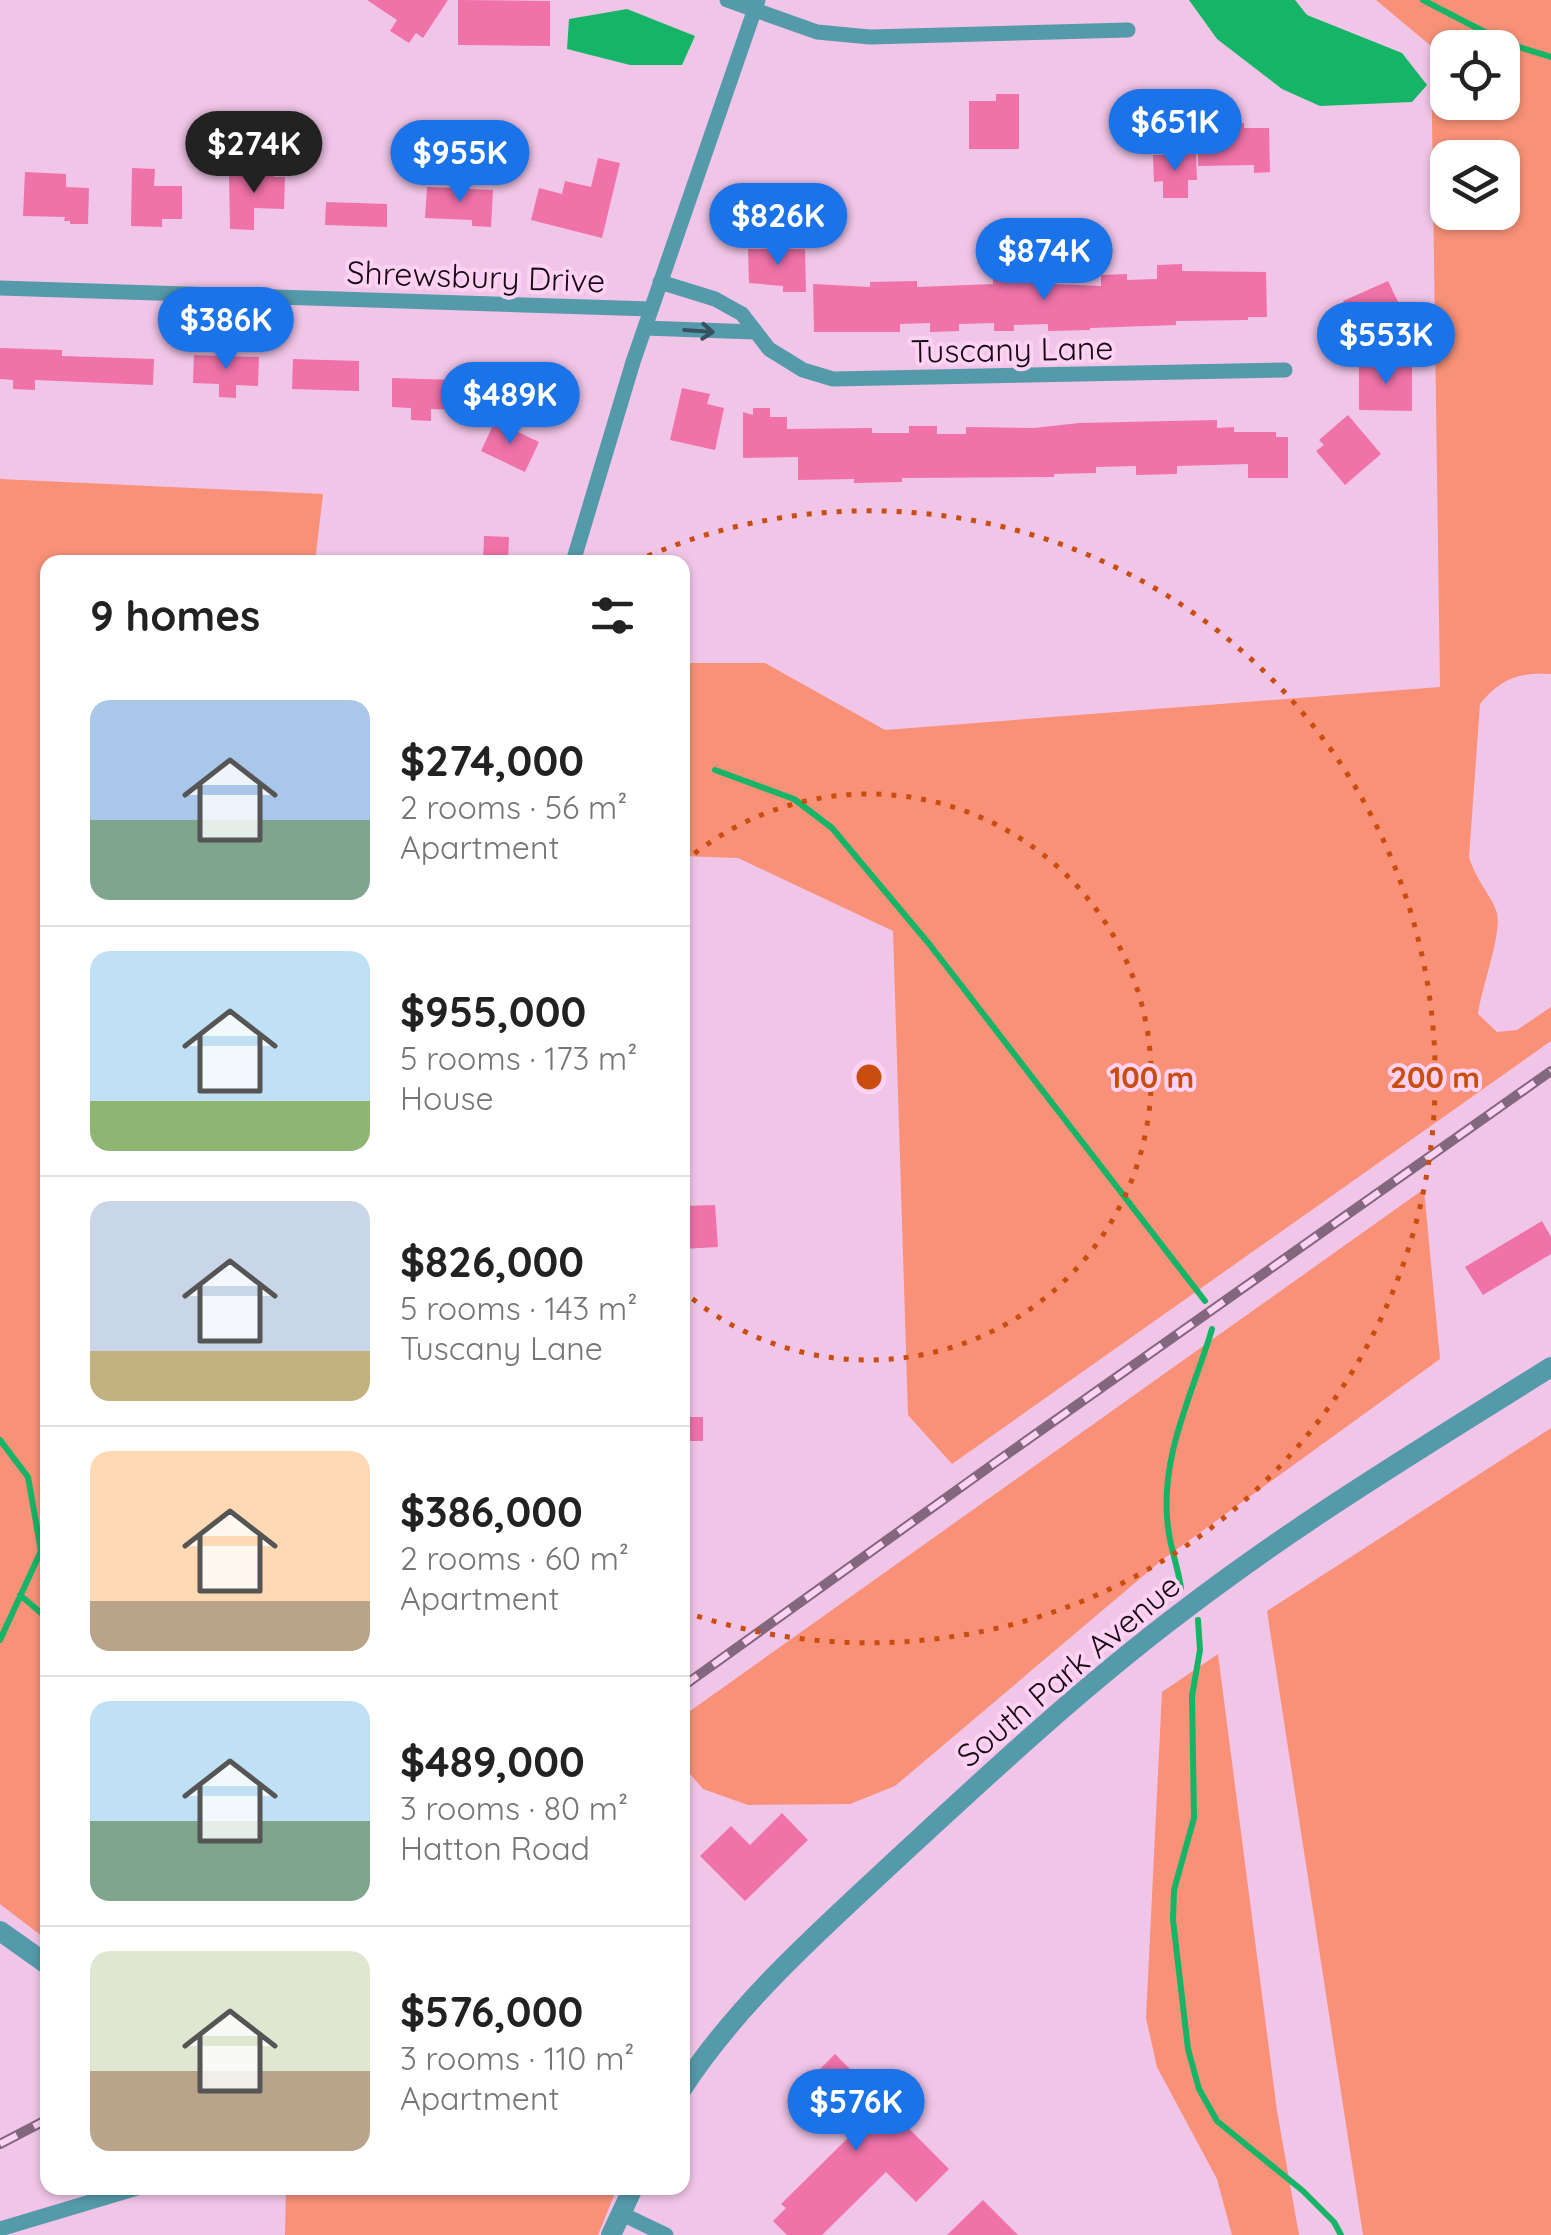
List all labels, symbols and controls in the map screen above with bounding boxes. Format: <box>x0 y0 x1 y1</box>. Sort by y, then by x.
map controls <box>1430 30 1520 230</box>
button: locate <box>1430 30 1520 120</box>
pin: $651K <box>1105 89 1245 174</box>
text: $651K <box>1131 101 1219 141</box>
pin: $274K <box>184 111 324 196</box>
pin: $955K <box>390 120 530 205</box>
text: $274K <box>207 123 301 163</box>
text: $955K <box>412 132 508 172</box>
button: layers <box>1430 140 1520 230</box>
pin: $826K <box>708 183 848 268</box>
text: $826K <box>731 195 825 235</box>
pin: $874K <box>974 218 1114 303</box>
text: $874K <box>998 230 1090 270</box>
street label: Shrewsbury Drive <box>346 251 606 301</box>
pin: $386K <box>156 287 296 372</box>
text: $386K <box>180 299 272 339</box>
pin: $553K <box>1316 302 1456 387</box>
text: $553K <box>1339 314 1433 354</box>
one-way arrow <box>683 322 715 341</box>
street label: Tuscany Lane <box>910 327 1114 371</box>
pin: $489K <box>440 362 580 447</box>
text: $489K <box>463 374 557 414</box>
icon: filters <box>585 588 640 643</box>
text: 9 homes <box>90 589 260 642</box>
text: $274,000 <box>400 734 584 787</box>
icon: home <box>170 740 290 860</box>
text: 2 rooms · 56 m² <box>400 787 627 827</box>
text: Apartment <box>400 827 559 867</box>
text: $955,000 <box>400 985 586 1038</box>
icon: home <box>170 991 290 1111</box>
text: 5 rooms · 173 m² <box>400 1038 637 1078</box>
text: 100 m <box>1110 1058 1194 1096</box>
text: 200 m <box>1390 1058 1480 1096</box>
centre of rings <box>851 1059 887 1095</box>
text: House <box>400 1078 494 1118</box>
text: $826,000 <box>400 1235 584 1288</box>
icon: home <box>170 1241 290 1361</box>
text: 5 rooms · 143 m² <box>400 1288 637 1328</box>
text: Tuscany Lane <box>400 1328 603 1368</box>
text: $386,000 <box>400 1485 583 1538</box>
icon: home <box>170 1491 290 1611</box>
text: 2 rooms · 60 m² <box>400 1538 629 1578</box>
street label: South Park Avenue <box>948 1565 1188 1775</box>
text: Apartment <box>400 1578 559 1618</box>
text: $489,000 <box>400 1735 585 1788</box>
icon: home <box>170 1741 290 1861</box>
text: 3 rooms · 80 m² <box>400 1788 628 1828</box>
text: Hatton Road <box>400 1828 590 1868</box>
text: $576,000 <box>400 1985 583 2038</box>
icon: home <box>170 1991 290 2111</box>
text: 3 rooms · 110 m² <box>400 2038 634 2078</box>
pin: $576K <box>786 2069 926 2154</box>
text: Apartment <box>400 2078 559 2118</box>
text: $576K <box>810 2081 902 2121</box>

